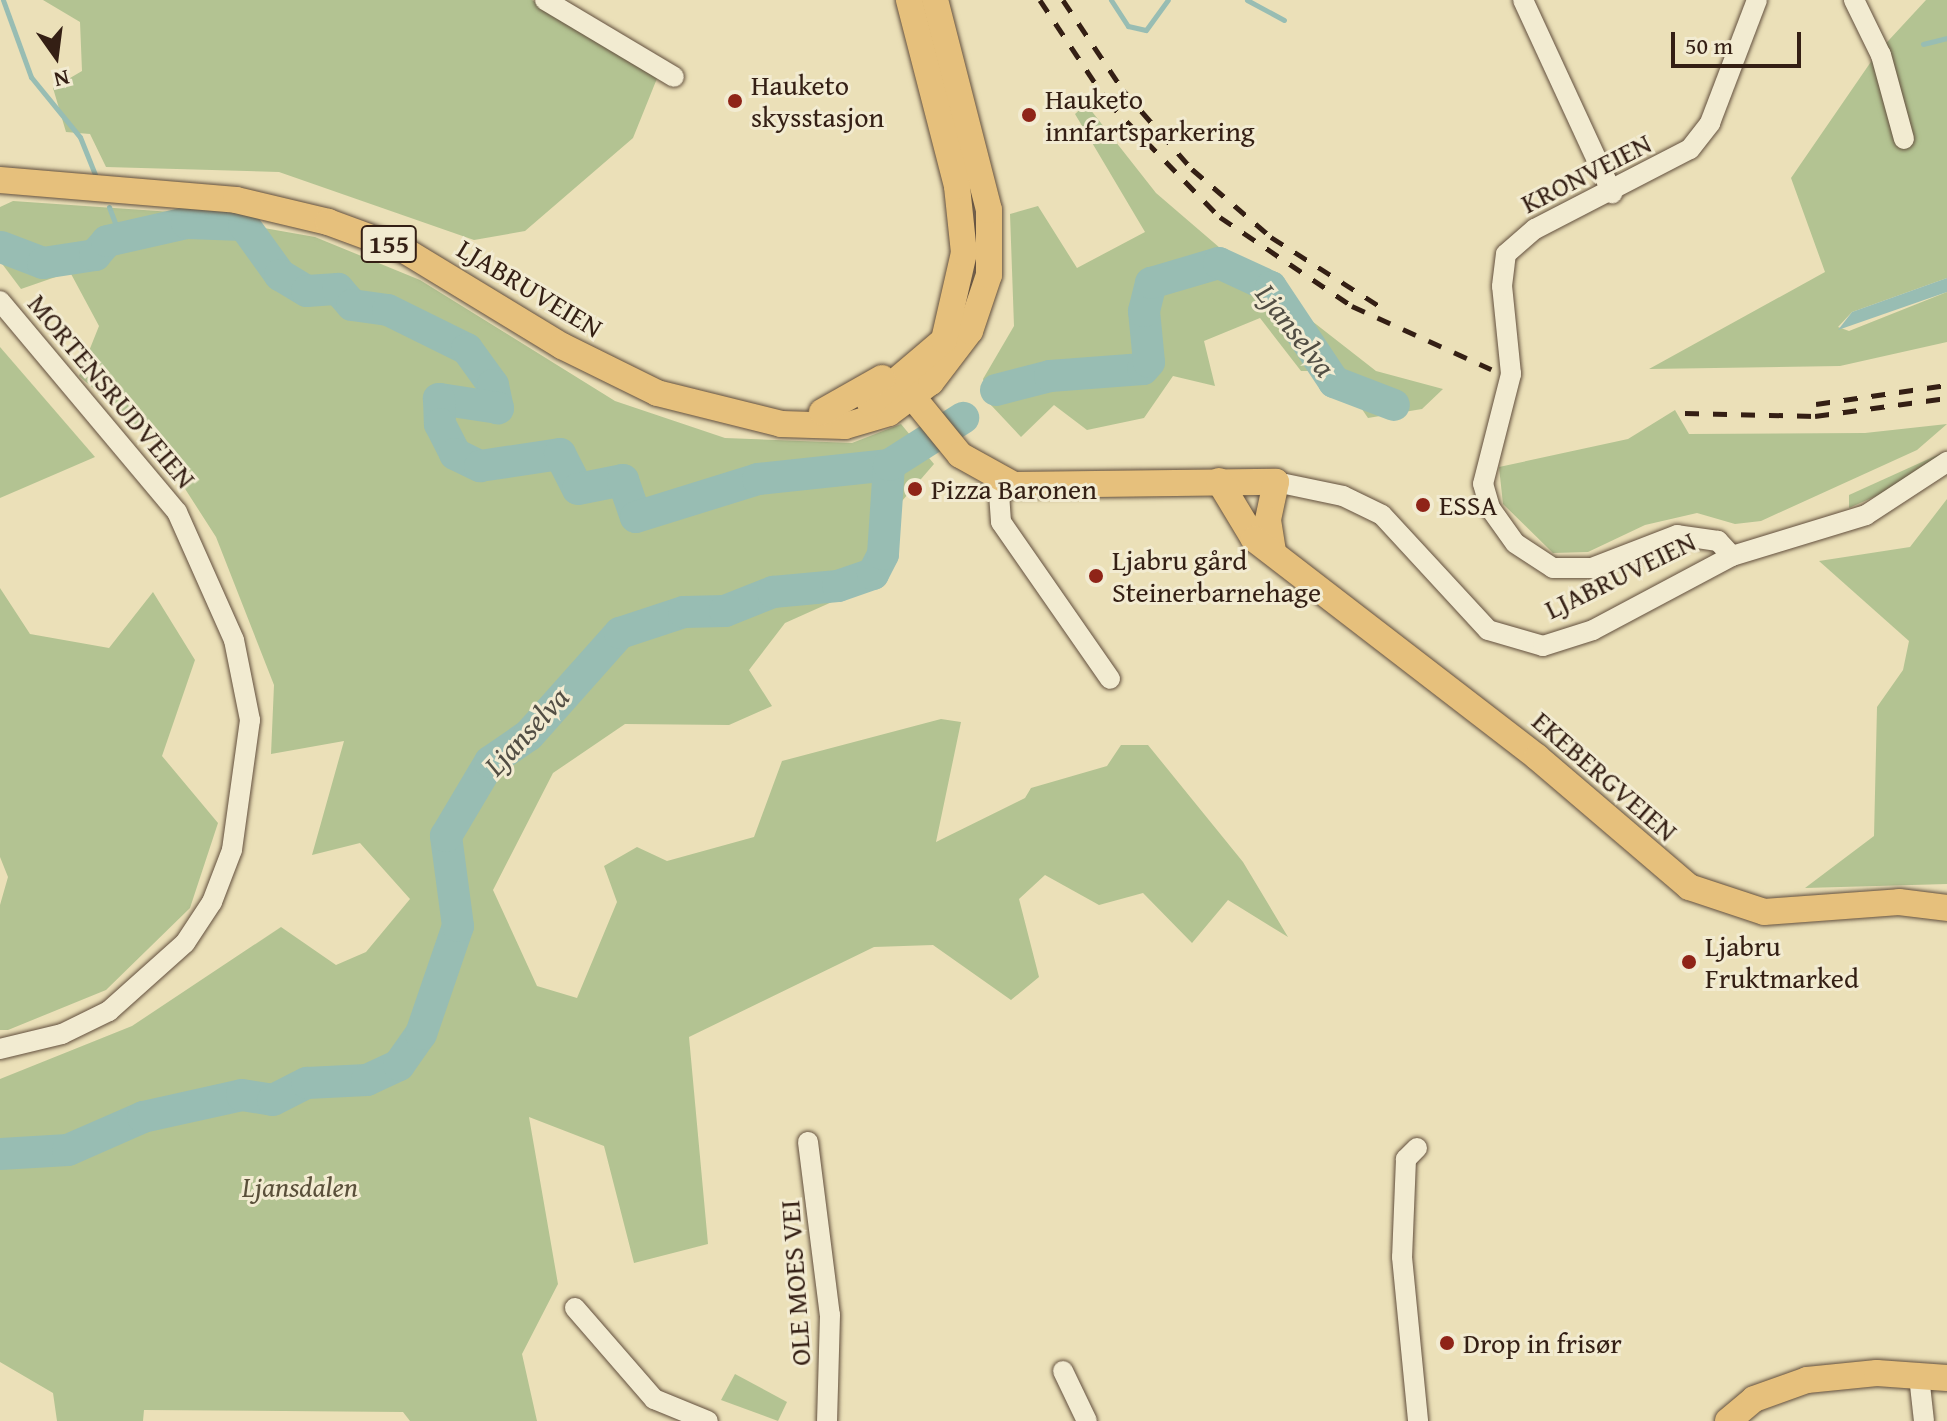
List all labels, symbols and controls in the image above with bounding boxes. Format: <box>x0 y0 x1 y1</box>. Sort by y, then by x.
north arrow <box>16 16 96 96</box>
scale bar <box>1675 16 1805 66</box>
text: 50 m <box>1685 28 1733 63</box>
text: N <box>51 62 73 97</box>
place label: Hauketo skysstasjon <box>751 68 884 134</box>
place label: Hauketo innfartsparkering <box>1045 82 1255 148</box>
marker: Hauketo skysstasjon <box>726 92 744 110</box>
marker: Hauketo innfartsparkering <box>1020 106 1038 124</box>
street label: KRONVEIEN <box>1515 126 1657 220</box>
road number: 155 <box>359 222 419 266</box>
street label: LJABRUVEIEN <box>451 232 609 344</box>
water label: Ljanselva <box>1249 276 1343 384</box>
street label: MORTENSRUDVEIEN <box>21 287 203 495</box>
place label: Pizza Baronen <box>931 472 1097 506</box>
marker: Pizza Baronen <box>906 480 924 498</box>
place label: ESSA <box>1439 488 1497 522</box>
marker: ESSA <box>1414 496 1432 514</box>
street label: LJABRUVEIEN <box>1539 524 1701 626</box>
place label: Ljabru gård Steinerbarnehage <box>1112 543 1321 609</box>
marker: Ljabru gård Steinerbarnehage <box>1087 567 1105 585</box>
water label: Ljanselva <box>476 679 576 783</box>
street label: EKEBERGVEIEN <box>1526 704 1684 848</box>
place label: Ljabru Fruktmarked <box>1705 929 1859 995</box>
marker: Ljabru Fruktmarked <box>1680 953 1698 971</box>
park label: Ljansdalen <box>242 1170 358 1204</box>
street label: OLE MOES VEI <box>772 1199 818 1367</box>
place label: Drop in frisør <box>1463 1326 1622 1360</box>
marker: Drop in frisør <box>1438 1334 1456 1352</box>

